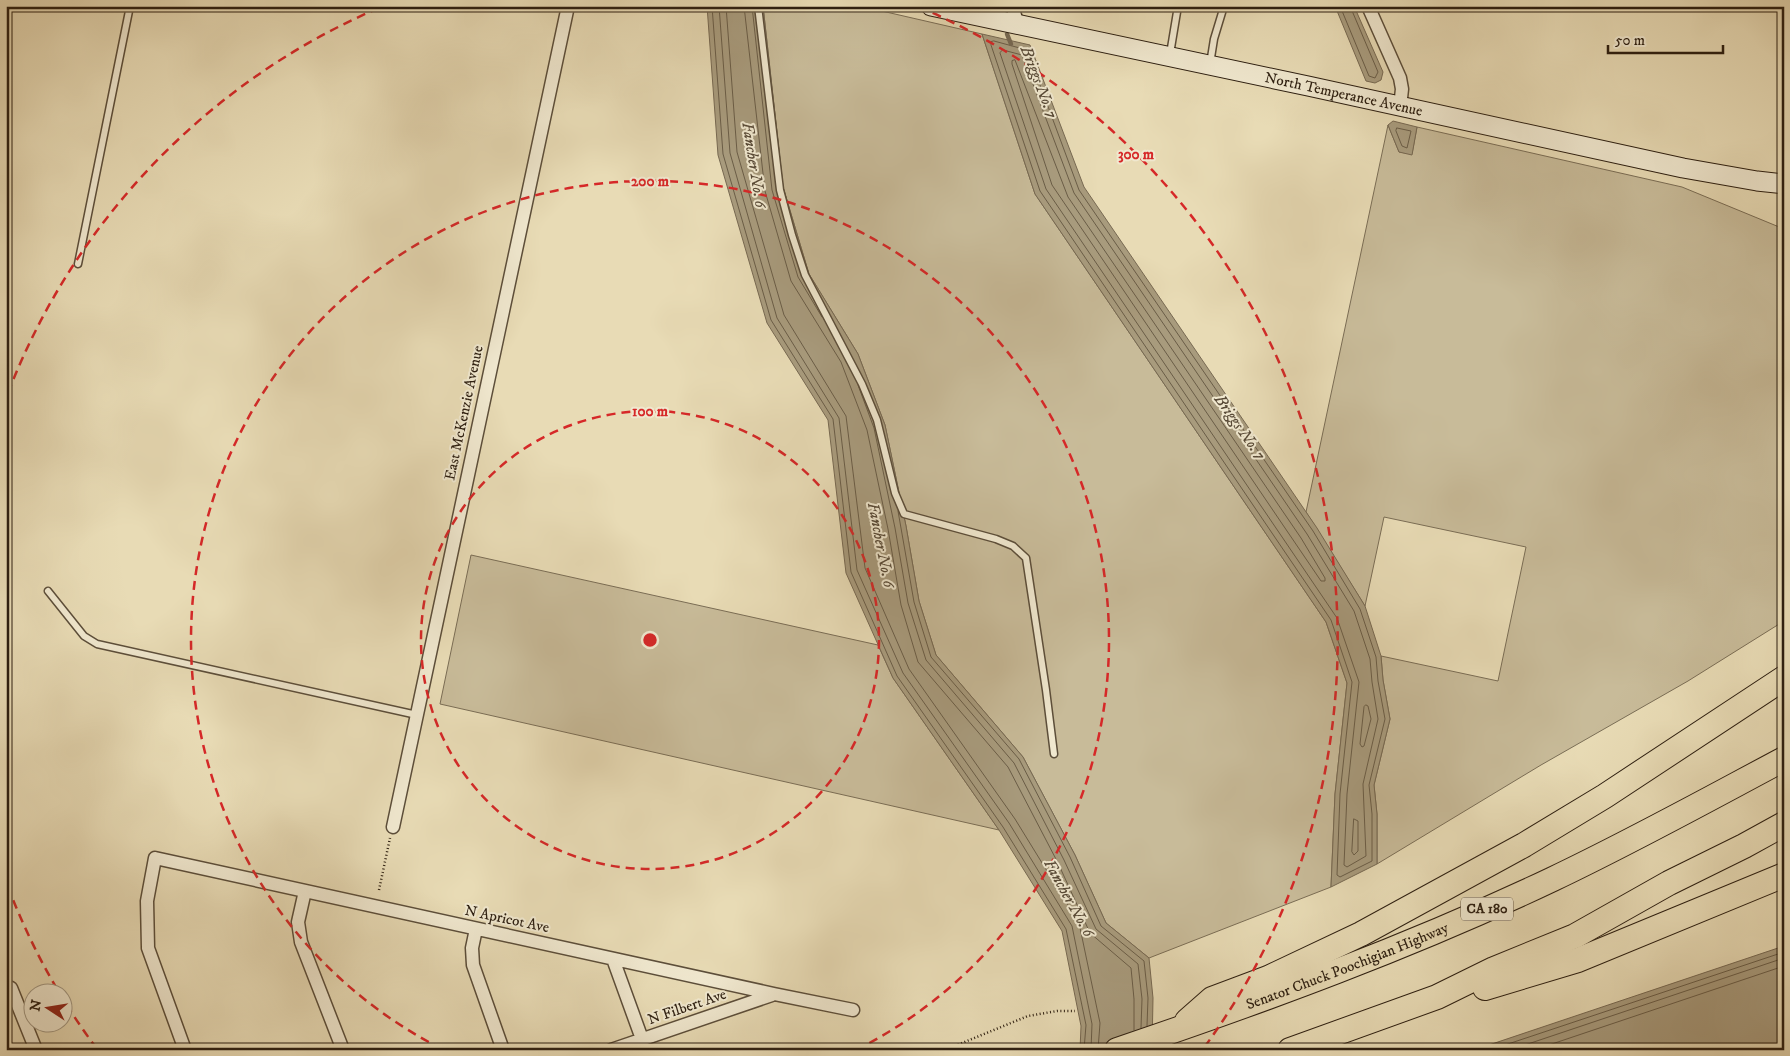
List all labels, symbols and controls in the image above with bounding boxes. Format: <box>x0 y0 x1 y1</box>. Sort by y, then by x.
scale bar <box>1608 22 1722 54</box>
text: 50 m <box>1615 31 1645 50</box>
water label: Briggs No. 7 <box>1016 42 1062 121</box>
street label: North Temperance Avenue <box>1263 68 1424 120</box>
water label: Fancher No. 6 <box>737 121 771 211</box>
text: 300 m <box>1118 145 1155 164</box>
text: 200 m <box>631 172 670 191</box>
street label: East McKenzie Avenue <box>440 344 488 482</box>
water label: Briggs No. 7 <box>1210 390 1270 464</box>
text: 100 m <box>632 402 669 421</box>
water label: Fancher No. 6 <box>863 501 899 591</box>
centre of rings <box>641 631 659 649</box>
water label: Fancher No. 6 <box>1039 855 1099 942</box>
road number: CA 180 <box>1461 898 1513 921</box>
street label: N Apricot Ave <box>463 901 551 937</box>
street label: Senator Chuck Poochigian Highway <box>1243 917 1452 1014</box>
north arrow <box>22 984 72 1034</box>
street label: N Filbert Ave <box>645 985 729 1029</box>
text: N <box>26 998 46 1013</box>

